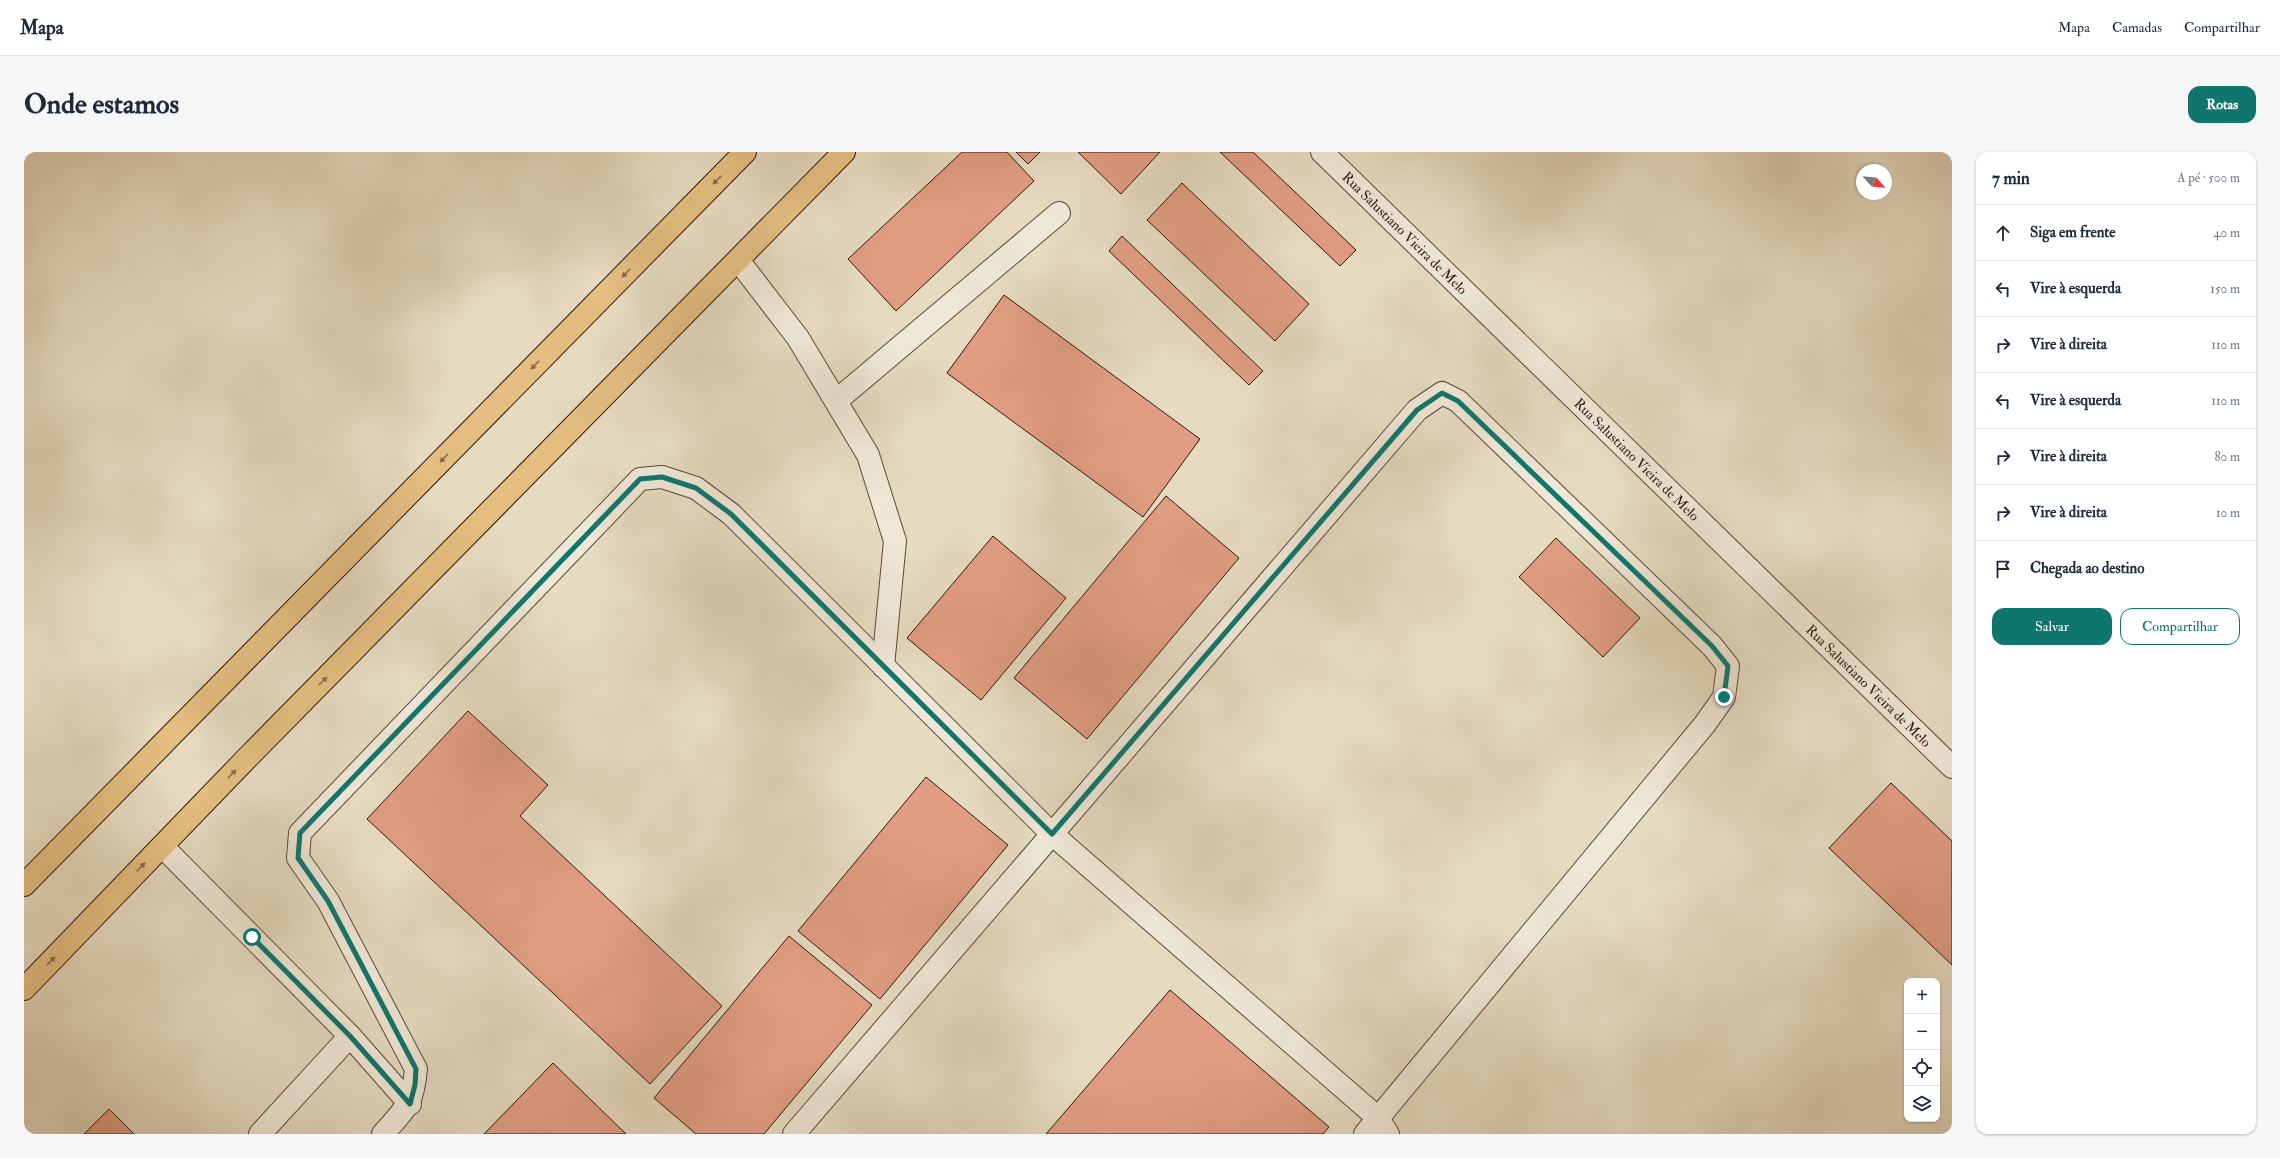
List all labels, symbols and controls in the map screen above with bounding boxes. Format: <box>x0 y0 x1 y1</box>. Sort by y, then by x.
text: Mapa <box>20 16 64 40</box>
text: Mapa <box>2058 19 2090 36</box>
text: Camadas <box>2112 19 2162 36</box>
text: Compartilhar <box>2184 19 2260 36</box>
button: Rotas <box>2188 86 2256 123</box>
text: Onde estamos <box>24 87 179 122</box>
north arrow <box>1856 164 1892 200</box>
street label: Rua Salustiano Vieira de Melo <box>1339 168 1471 298</box>
text: 7 min <box>1992 168 2030 189</box>
text: A pé · 500 m <box>2177 170 2240 186</box>
one-way arrow <box>712 175 722 185</box>
icon: ahead <box>1992 222 2014 244</box>
text: Siga em frente <box>2030 223 2116 242</box>
text: 40 m <box>2214 225 2240 241</box>
one-way arrow <box>621 268 631 278</box>
icon: left <box>1992 278 2014 300</box>
text: Vire à esquerda <box>2030 279 2121 298</box>
text: 150 m <box>2210 281 2240 297</box>
icon: right <box>1992 334 2014 356</box>
text: Vire à direita <box>2030 335 2107 354</box>
text: 110 m <box>2211 337 2240 353</box>
one-way arrow <box>530 360 540 370</box>
icon: left <box>1992 390 2014 412</box>
text: Vire à esquerda <box>2030 391 2121 410</box>
text: 110 m <box>2211 393 2240 409</box>
street label: Rua Salustiano Vieira de Melo <box>1571 395 1703 524</box>
icon: right <box>1992 446 2014 468</box>
text: Vire à direita <box>2030 447 2107 466</box>
text: 80 m <box>2214 449 2240 465</box>
one-way arrow <box>439 453 449 463</box>
icon: right <box>1992 502 2014 524</box>
text: Vire à direita <box>2030 503 2107 522</box>
text: 10 m <box>2216 505 2240 521</box>
icon: arrive <box>1992 558 2014 580</box>
text: Chegada ao destino <box>2030 559 2145 578</box>
button: Salvar <box>1992 608 2112 645</box>
button: Compartilhar <box>2120 608 2240 645</box>
street label: Rua Salustiano Vieira de Melo <box>1803 621 1935 751</box>
one-way arrow <box>318 676 328 686</box>
route end <box>1715 688 1733 706</box>
one-way arrow <box>227 769 237 779</box>
one-way arrow <box>137 862 146 872</box>
route start <box>243 928 261 946</box>
one-way arrow <box>46 956 56 966</box>
map controls <box>1904 978 1940 1122</box>
button: + <box>1904 978 1940 1014</box>
button: − <box>1904 1014 1940 1050</box>
button: locate <box>1904 1050 1940 1086</box>
button: layers <box>1904 1086 1940 1122</box>

